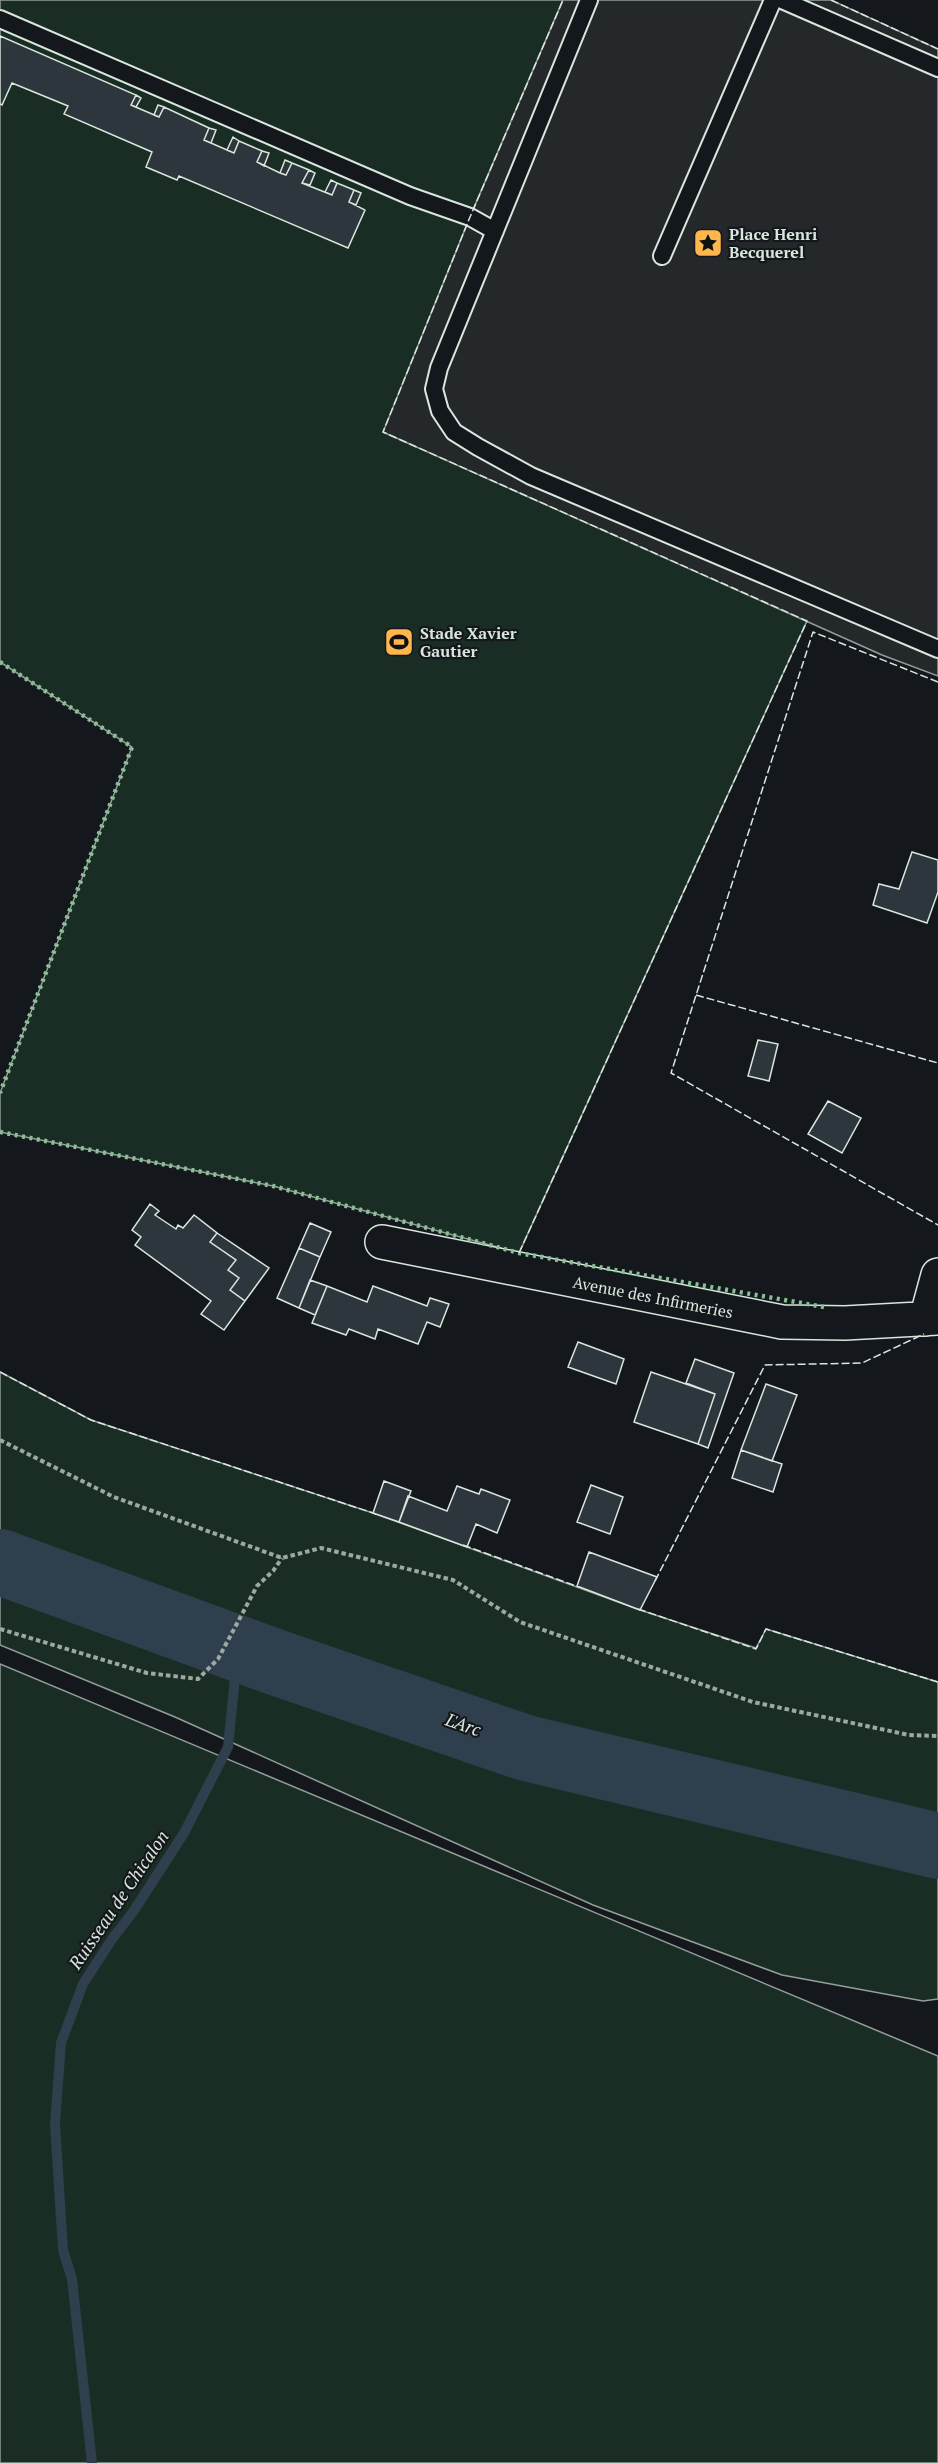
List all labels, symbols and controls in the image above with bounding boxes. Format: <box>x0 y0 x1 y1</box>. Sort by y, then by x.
place label: Place Henri Becquerel <box>729 223 817 263</box>
place icon: Place Henri Becquerel <box>692 227 724 259</box>
place label: Stade Xavier Gautier <box>420 622 517 662</box>
sports icon: Stade Xavier Gautier <box>383 626 415 658</box>
street label: Avenue des Infirmeries <box>571 1271 735 1323</box>
water label: L'Arc <box>442 1707 484 1741</box>
water label: Ruisseau de Chicalon <box>62 1825 174 1974</box>

